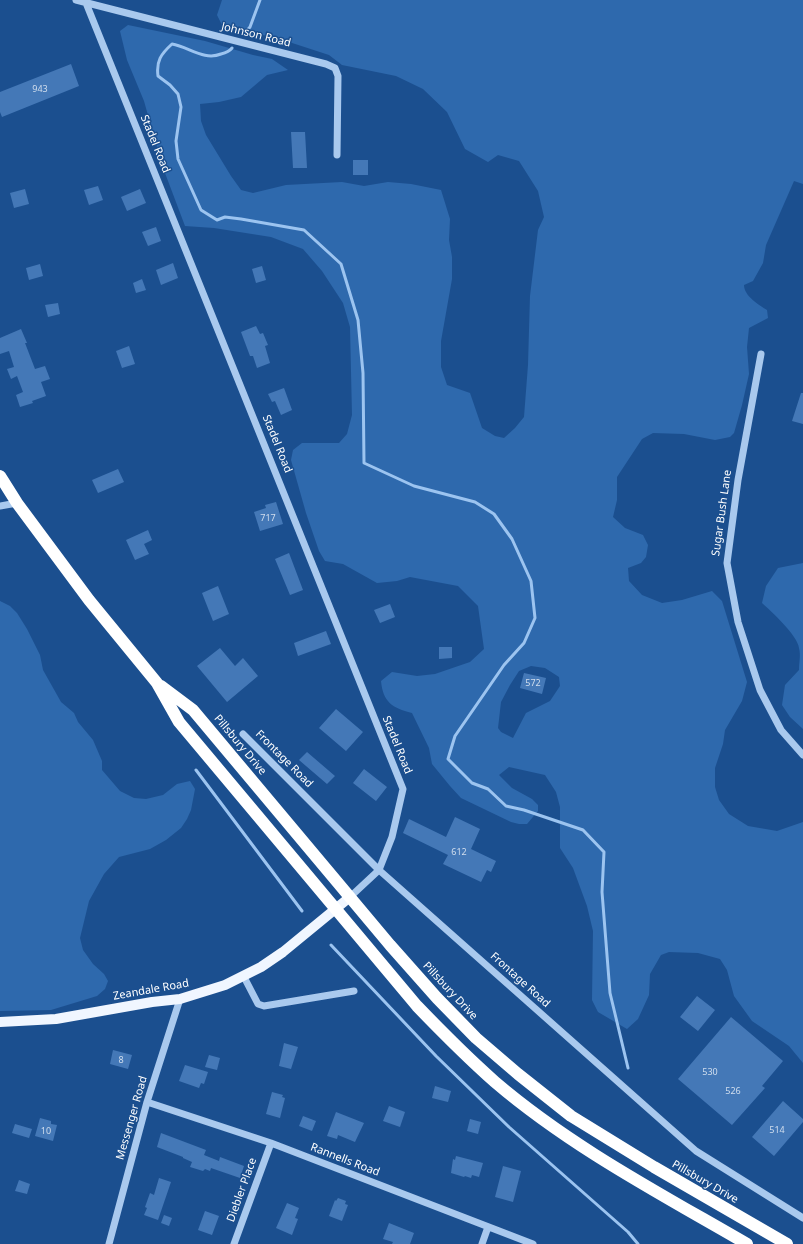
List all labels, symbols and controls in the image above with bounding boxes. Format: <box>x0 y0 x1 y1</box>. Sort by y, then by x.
street label: Johnson Road <box>220 20 292 50</box>
house number: 943 <box>32 84 48 94</box>
street label: Stadel Road <box>137 113 173 175</box>
street label: Stadel Road <box>259 413 295 475</box>
street label: Sugar Bush Lane <box>709 469 735 557</box>
house number: 717 <box>260 513 276 523</box>
house number: 572 <box>525 678 541 688</box>
street label: Pillsbury Drive <box>211 712 269 778</box>
street label: Stadel Road <box>379 714 415 776</box>
street label: Frontage Road <box>253 728 315 790</box>
house number: 612 <box>451 847 467 857</box>
street label: Frontage Road <box>487 950 553 1010</box>
street label: Pillsbury Drive <box>420 959 480 1023</box>
street label: Zeandale Road <box>112 977 190 1003</box>
house number: 8 <box>118 1055 124 1065</box>
house number: 530 <box>702 1067 718 1077</box>
street label: Messenger Road <box>114 1075 150 1161</box>
house number: 526 <box>725 1086 741 1096</box>
house number: 514 <box>769 1125 785 1135</box>
house number: 10 <box>41 1126 51 1136</box>
street label: Rannells Road <box>309 1141 381 1179</box>
street label: Diebler Place <box>224 1156 260 1224</box>
street label: Pillsbury Drive <box>670 1158 740 1206</box>

